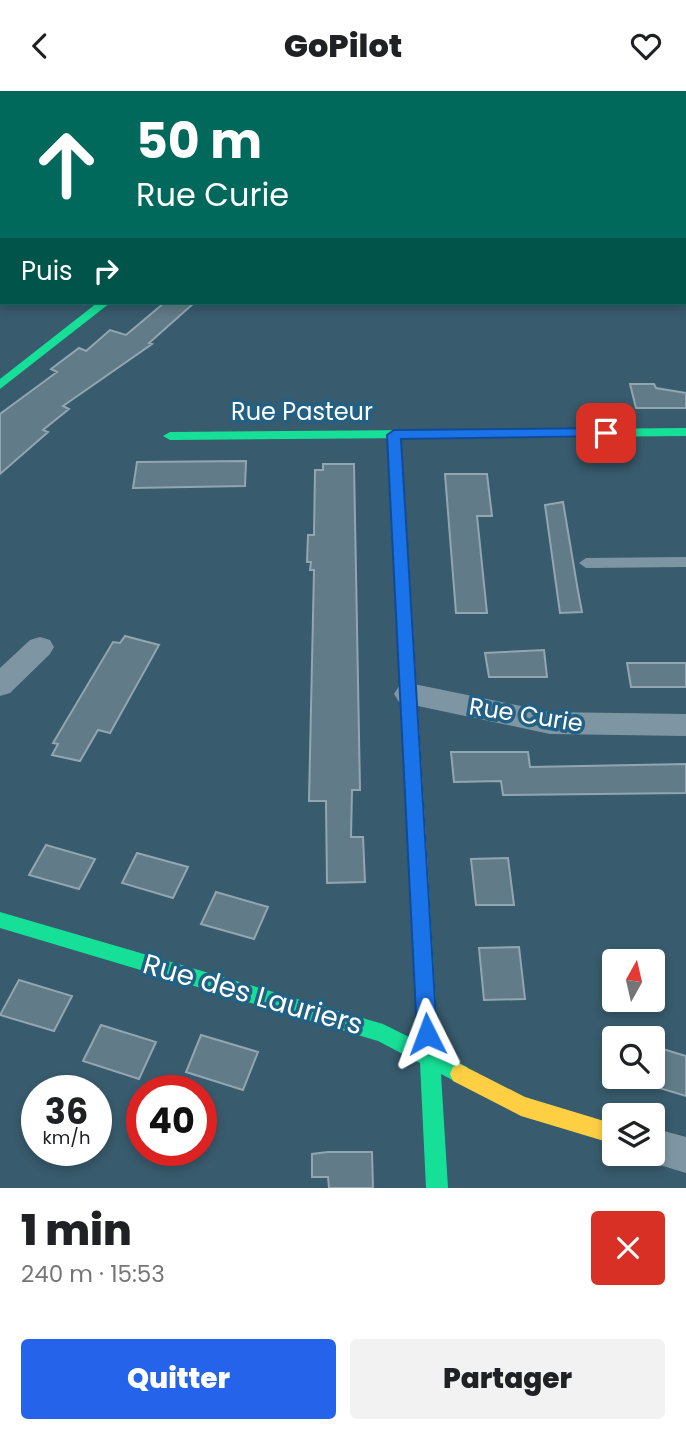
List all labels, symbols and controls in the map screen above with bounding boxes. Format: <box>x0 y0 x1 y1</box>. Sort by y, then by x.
text: GoPilot <box>284 23 402 68</box>
icon: back <box>21 27 59 65</box>
icon: heart <box>627 27 665 65</box>
text: 50 m <box>136 107 262 175</box>
icon: ahead <box>21 119 112 210</box>
text: Rue Curie <box>136 172 289 217</box>
icon: right <box>87 252 125 290</box>
text: Puis <box>21 253 73 289</box>
street label: Rue Pasteur <box>231 395 373 428</box>
pin <box>576 403 636 463</box>
icon: arrive <box>587 414 625 452</box>
street label: Rue Curie <box>467 689 585 740</box>
street label: Rue des Lauriers <box>138 944 367 1044</box>
north arrow <box>602 949 665 1011</box>
map controls <box>602 949 665 1166</box>
position arrow <box>390 997 464 1071</box>
button: search <box>602 1026 665 1089</box>
speed limit sign: 40 <box>126 1075 217 1166</box>
text: 36 <box>45 1087 88 1136</box>
button: layers <box>602 1103 665 1166</box>
text: km/h <box>43 1125 90 1150</box>
text: 1 min <box>21 1201 132 1260</box>
button: close <box>591 1211 665 1285</box>
text: 240 m · 15:53 <box>21 1258 165 1290</box>
button: Quitter <box>21 1339 336 1419</box>
button: Partager <box>350 1339 665 1419</box>

